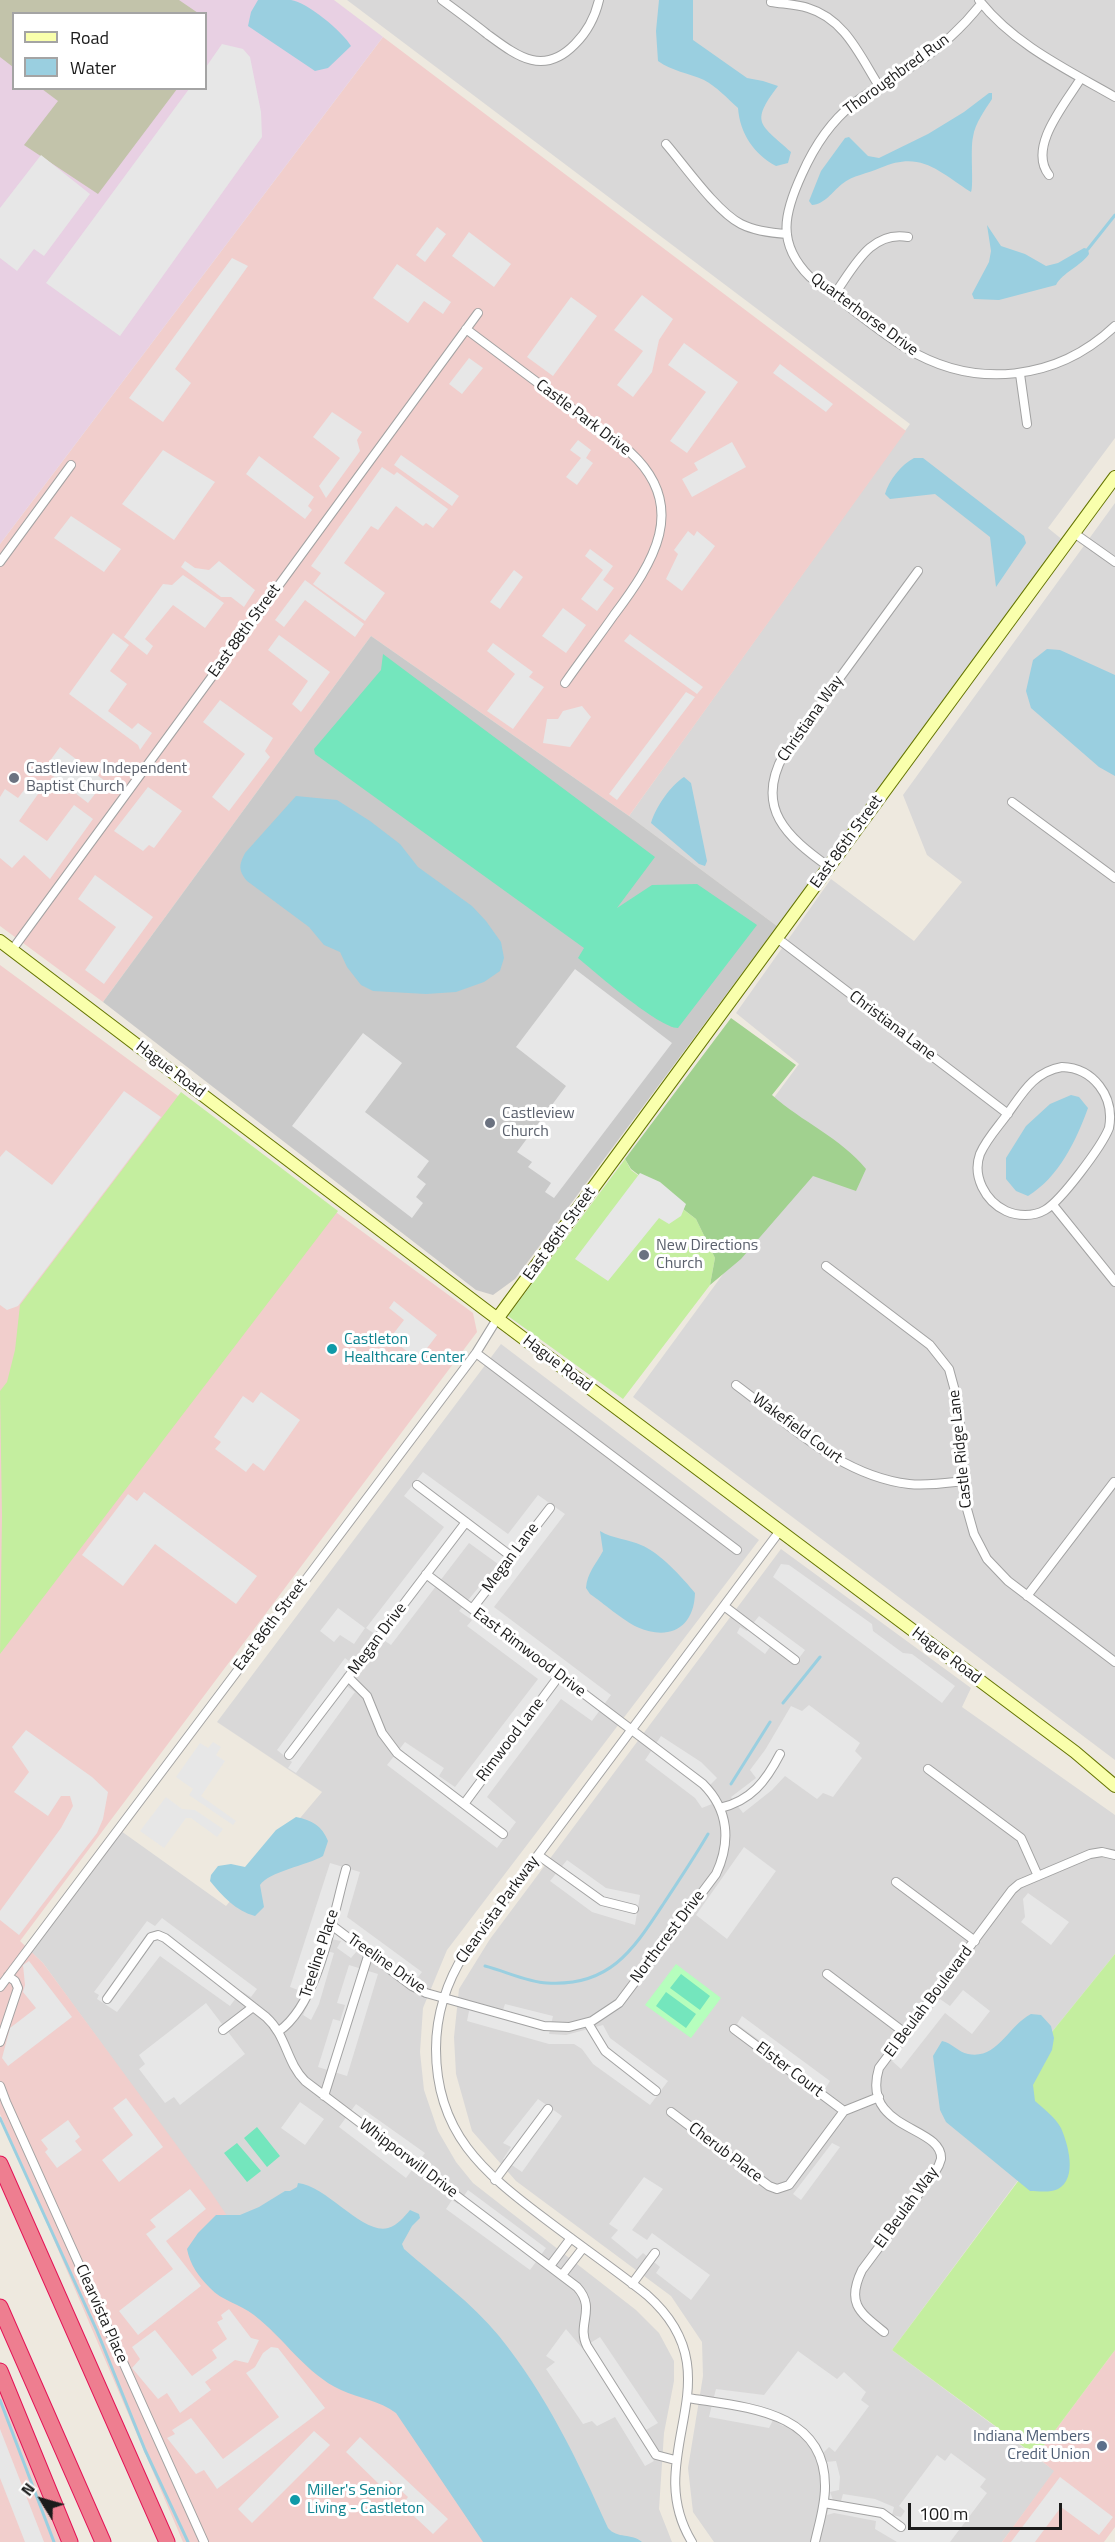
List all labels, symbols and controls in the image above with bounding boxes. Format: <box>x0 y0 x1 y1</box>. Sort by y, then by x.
legend <box>12 12 207 90</box>
text: Road <box>70 24 109 51</box>
street label: Thoroughbred Run <box>841 30 953 120</box>
text: Water <box>70 54 116 81</box>
street label: Quarterhorse Drive <box>806 269 922 361</box>
street label: Castle Park Drive <box>532 376 634 460</box>
street label: East 88th Street <box>205 581 285 681</box>
street label: Christiana Way <box>774 672 848 766</box>
place label: Castleview Independent Baptist Church <box>26 759 187 797</box>
marker: Castleview Independent Baptist Church <box>7 771 21 785</box>
street label: East 86th Street <box>807 792 887 892</box>
street label: Christiana Lane <box>845 987 939 1065</box>
street label: Hague Road <box>132 1038 208 1102</box>
place label: Castleview Church <box>502 1104 575 1142</box>
marker: Castleview Church <box>483 1116 497 1130</box>
street label: East 86th Street <box>520 1184 600 1284</box>
place label: New Directions Church <box>656 1236 758 1274</box>
marker: New Directions Church <box>637 1248 651 1262</box>
place label: Castleton Healthcare Center <box>344 1330 465 1368</box>
street label: Hague Road <box>519 1332 595 1396</box>
marker: Castleton Healthcare Center <box>325 1342 339 1356</box>
street label: Castle Ridge Lane <box>945 1389 977 1509</box>
street label: Wakefield Court <box>748 1390 846 1468</box>
street label: Megan Lane <box>479 1519 543 1597</box>
street label: East 86th Street <box>230 1575 312 1675</box>
street label: Megan Drive <box>345 1599 411 1679</box>
street label: East Rimwood Drive <box>469 1604 589 1702</box>
street label: Hague Road <box>908 1624 984 1688</box>
street label: Rimwood Lane <box>473 1694 549 1786</box>
street label: Clearvista Parkway <box>453 1852 543 1968</box>
street label: Northcrest Drive <box>627 1887 709 1987</box>
street label: Treeline Place <box>297 1907 343 2001</box>
street label: Treeline Drive <box>343 1930 429 1998</box>
street label: El Beulah Boulevard <box>881 1943 977 2061</box>
street label: Elster Court <box>752 2038 826 2102</box>
street label: Whipporwill Drive <box>355 2116 461 2202</box>
street label: Cherub Place <box>684 2119 766 2187</box>
street label: El Beulah Way <box>871 2164 943 2252</box>
street label: Clearvista Place <box>71 2262 131 2366</box>
place label: Indiana Members Credit Union <box>973 2427 1090 2465</box>
marker: Indiana Members Credit Union <box>1095 2439 1109 2453</box>
north arrow <box>12 2470 72 2530</box>
text: N <box>15 2478 41 2501</box>
place label: Miller's Senior Living - Castleton <box>307 2481 424 2519</box>
scale bar <box>911 2491 1066 2529</box>
marker: Miller's Senior Living - Castleton <box>288 2493 302 2507</box>
text: 100 m <box>919 2500 968 2527</box>

